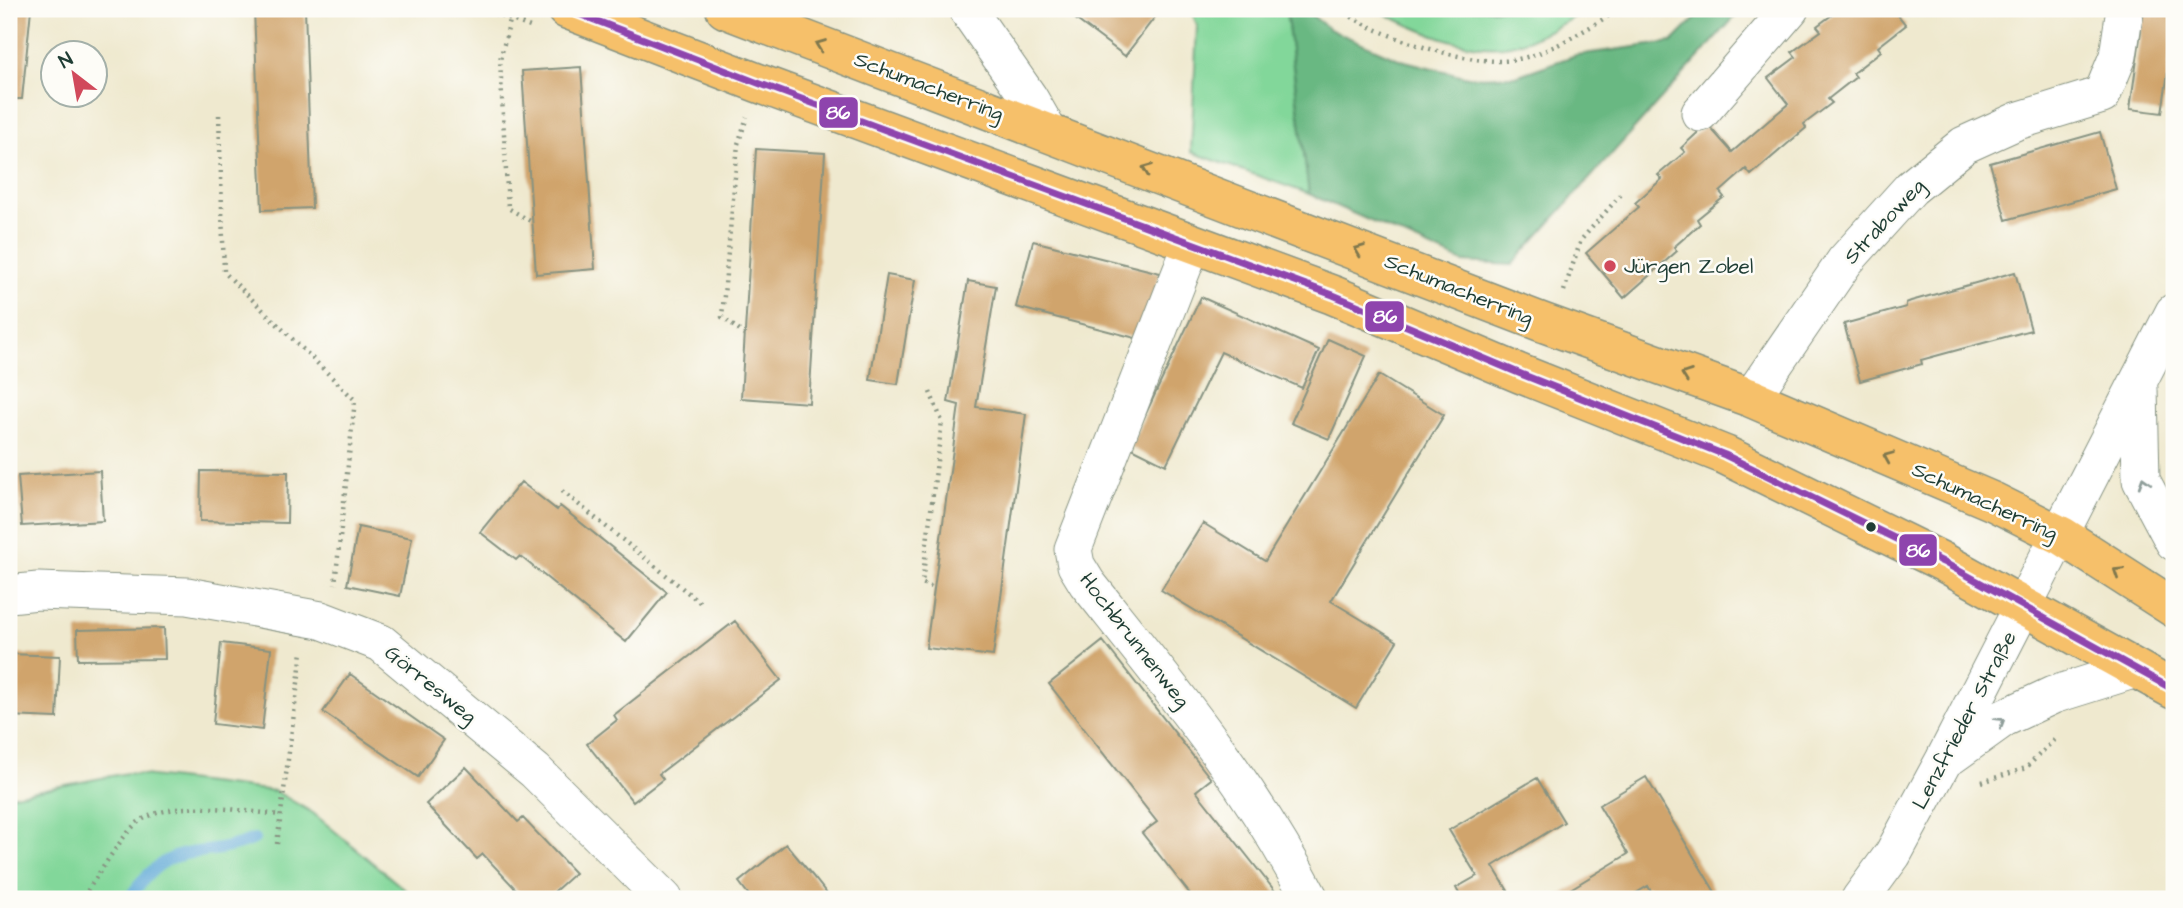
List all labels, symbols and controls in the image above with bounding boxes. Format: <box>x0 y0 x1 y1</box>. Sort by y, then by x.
north arrow <box>38 38 108 108</box>
one-way arrow <box>814 39 826 53</box>
street label: Schumacherring <box>849 45 1008 130</box>
text: N <box>54 46 78 75</box>
line badge: 86 <box>818 96 859 129</box>
text: 86 <box>826 100 850 127</box>
one-way arrow <box>1141 163 1154 177</box>
street label: Straboweg <box>1837 172 1933 272</box>
one-way arrow <box>1354 245 1366 259</box>
street label: Schumacherring <box>1380 246 1537 334</box>
place label: Jürgen Zobel <box>1624 252 1753 283</box>
marker: Jürgen Zobel <box>1602 258 1618 274</box>
line badge: 86 <box>1364 300 1405 333</box>
text: 86 <box>1373 304 1397 331</box>
one-way arrow <box>1681 369 1693 383</box>
one-way arrow <box>1883 451 1895 465</box>
street label: Schumacherring <box>1906 455 2062 550</box>
one-way arrow <box>2138 477 2153 489</box>
unlabelled marker <box>1864 520 1878 534</box>
line badge: 86 <box>1898 533 1938 567</box>
text: 86 <box>1906 538 1930 565</box>
street label: Hochbrunnenweg <box>1071 567 1197 715</box>
one-way arrow <box>2113 568 2126 580</box>
street label: Lenzfrieder Straße <box>1905 626 2024 814</box>
street label: Görresweg <box>377 638 483 732</box>
one-way arrow <box>1992 717 2005 730</box>

